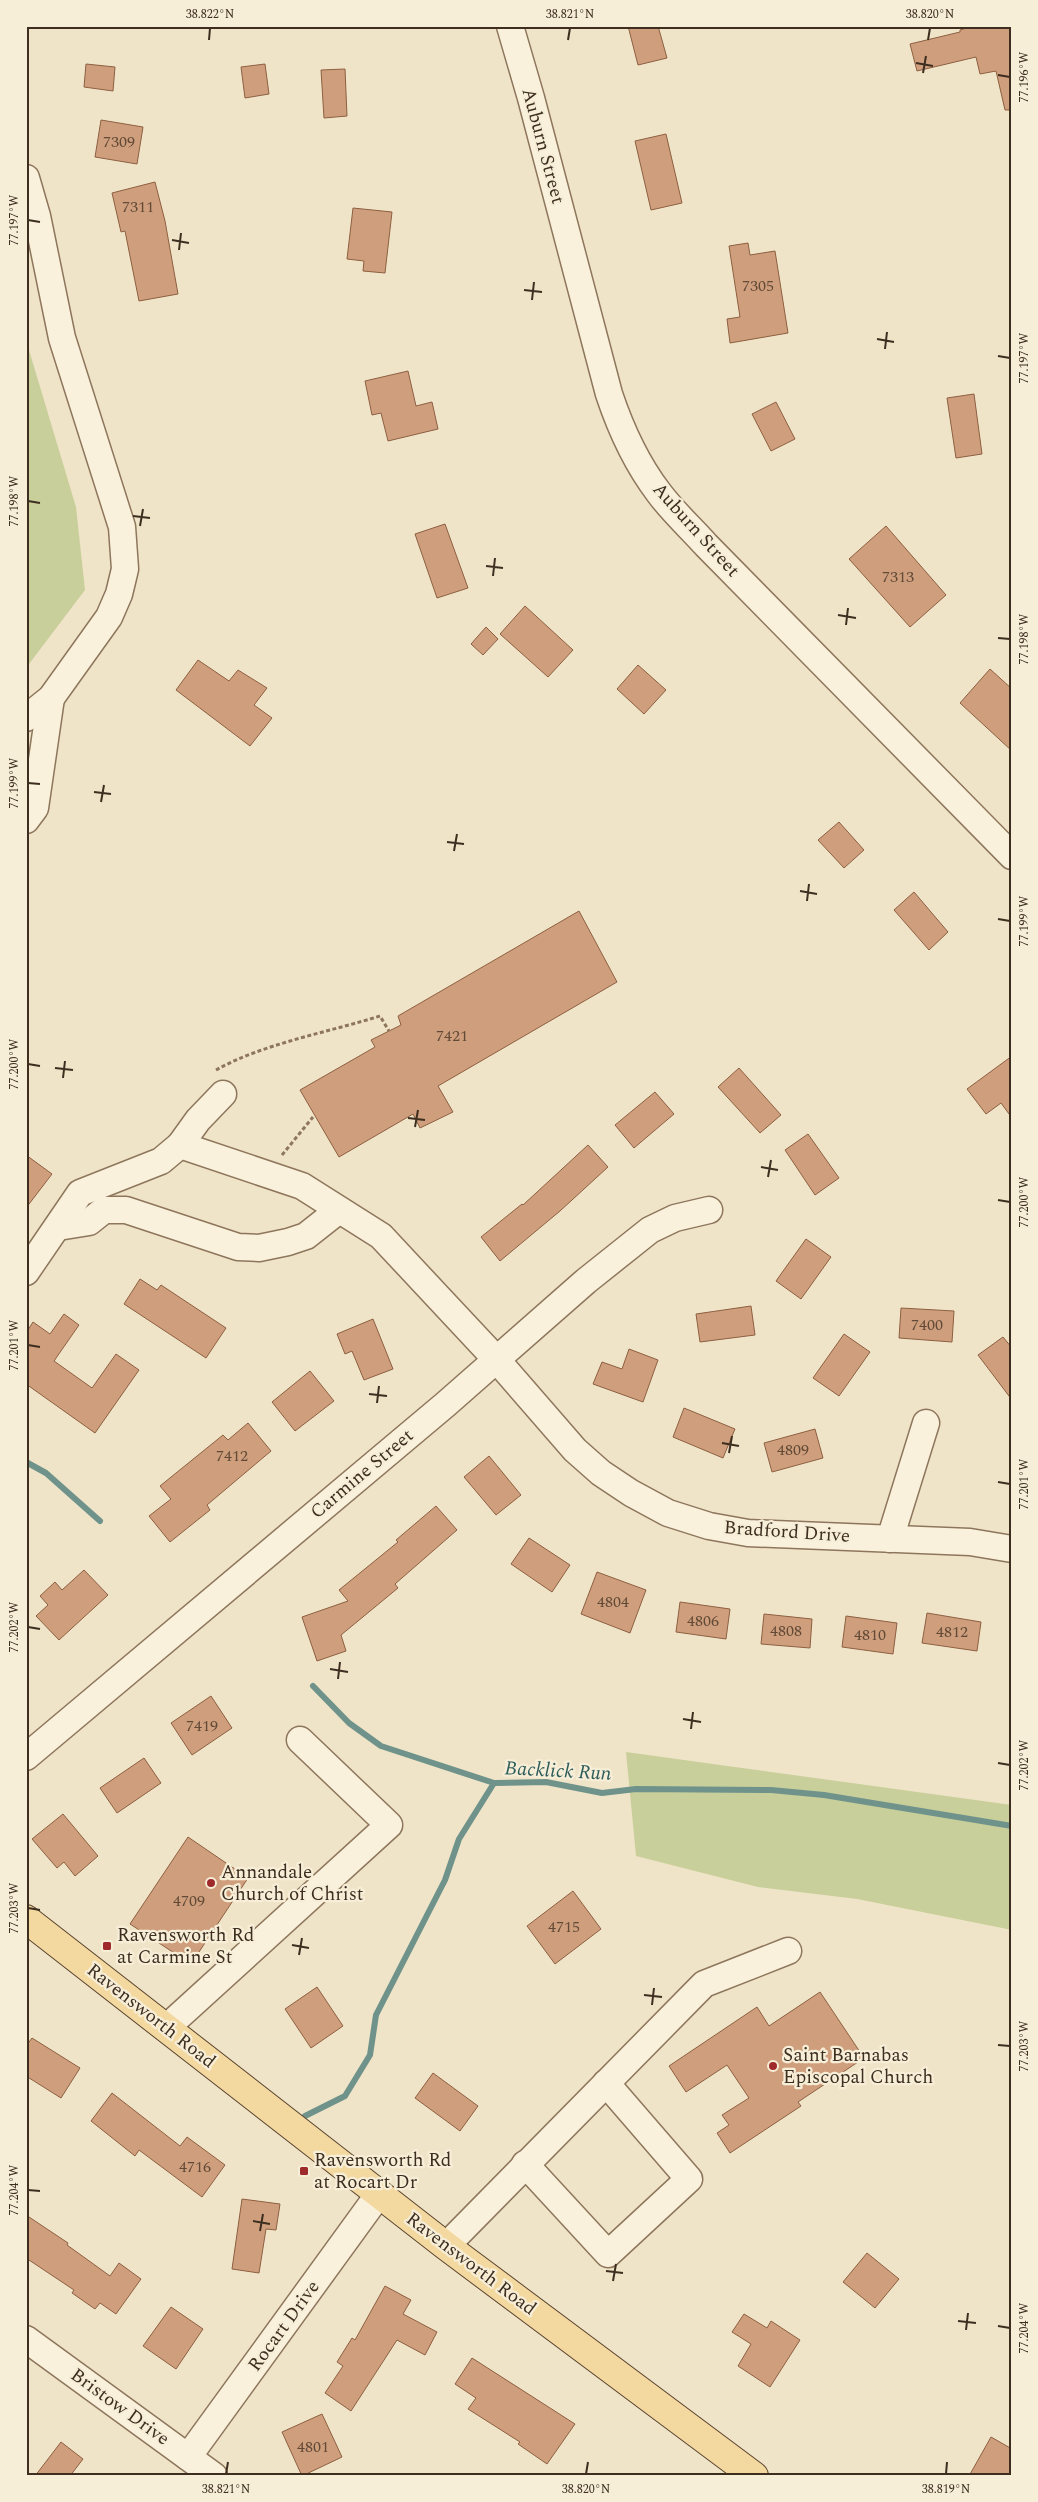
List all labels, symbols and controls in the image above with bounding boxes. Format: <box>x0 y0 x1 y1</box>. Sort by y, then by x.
text: 38.822°N <box>186 5 234 24</box>
text: 38.821°N <box>546 5 594 24</box>
text: 38.820°N <box>906 5 954 24</box>
text: 77.196°W <box>1015 51 1034 102</box>
street label: Auburn Street <box>514 85 572 208</box>
house number: 7309 <box>103 130 135 154</box>
text: 77.197°W <box>5 194 24 245</box>
house number: 7311 <box>122 195 154 219</box>
house number: 7305 <box>742 274 774 298</box>
text: 77.197°W <box>1015 332 1034 383</box>
text: 77.198°W <box>5 475 24 526</box>
street label: Auburn Street <box>645 476 747 584</box>
house number: 7313 <box>882 565 914 589</box>
text: 77.198°W <box>1015 613 1034 664</box>
text: 77.199°W <box>5 757 24 808</box>
text: 77.199°W <box>1015 895 1034 946</box>
house number: 7421 <box>436 1024 468 1048</box>
text: 77.200°W <box>5 1038 24 1089</box>
text: 77.200°W <box>1015 1176 1034 1227</box>
house number: 7400 <box>911 1313 943 1337</box>
text: 77.201°W <box>5 1319 24 1370</box>
street label: Carmine Street <box>304 1422 420 1526</box>
house number: 4809 <box>777 1438 809 1462</box>
house number: 7412 <box>216 1444 248 1468</box>
text: 77.201°W <box>1015 1458 1034 1509</box>
street label: Bradford Drive <box>723 1513 851 1551</box>
house number: 4804 <box>597 1590 629 1614</box>
text: 77.202°W <box>5 1601 24 1652</box>
house number: 4806 <box>687 1609 719 1633</box>
house number: 4808 <box>770 1619 802 1643</box>
house number: 4812 <box>936 1620 968 1644</box>
house number: 4810 <box>854 1623 886 1647</box>
house number: 7419 <box>186 1714 218 1738</box>
text: 77.202°W <box>1015 1739 1034 1790</box>
water label: Backlick Run <box>504 1753 613 1789</box>
place label: Annandale Church of Christ <box>221 1858 364 1909</box>
marker: Annandale Church of Christ <box>205 1877 217 1889</box>
text: 77.203°W <box>5 1882 24 1933</box>
house number: 4709 <box>173 1889 205 1913</box>
house number: 4715 <box>548 1915 580 1939</box>
place label: Ravensworth Rd at Carmine St <box>117 1921 254 1972</box>
marker: Ravensworth Rd at Carmine St <box>101 1940 113 1952</box>
street label: Ravensworth Road <box>80 1956 222 2076</box>
text: 77.203°W <box>1015 2020 1034 2071</box>
place label: Saint Barnabas Episcopal Church <box>783 2041 933 2092</box>
marker: Saint Barnabas Episcopal Church <box>767 2060 779 2072</box>
place label: Ravensworth Rd at Rocart Dr <box>314 2146 451 2197</box>
house number: 4716 <box>179 2155 211 2179</box>
text: 77.204°W <box>5 2164 24 2215</box>
marker: Ravensworth Rd at Rocart Dr <box>298 2165 310 2177</box>
street label: Ravensworth Road <box>400 2205 542 2323</box>
street label: Rocart Drive <box>241 2274 327 2378</box>
text: 77.204°W <box>1015 2302 1034 2353</box>
street label: Bristow Drive <box>64 2361 176 2453</box>
house number: 4801 <box>297 2435 329 2459</box>
text: 38.821°N <box>202 2480 250 2499</box>
text: 38.820°N <box>562 2480 610 2499</box>
text: 38.819°N <box>922 2480 970 2499</box>

